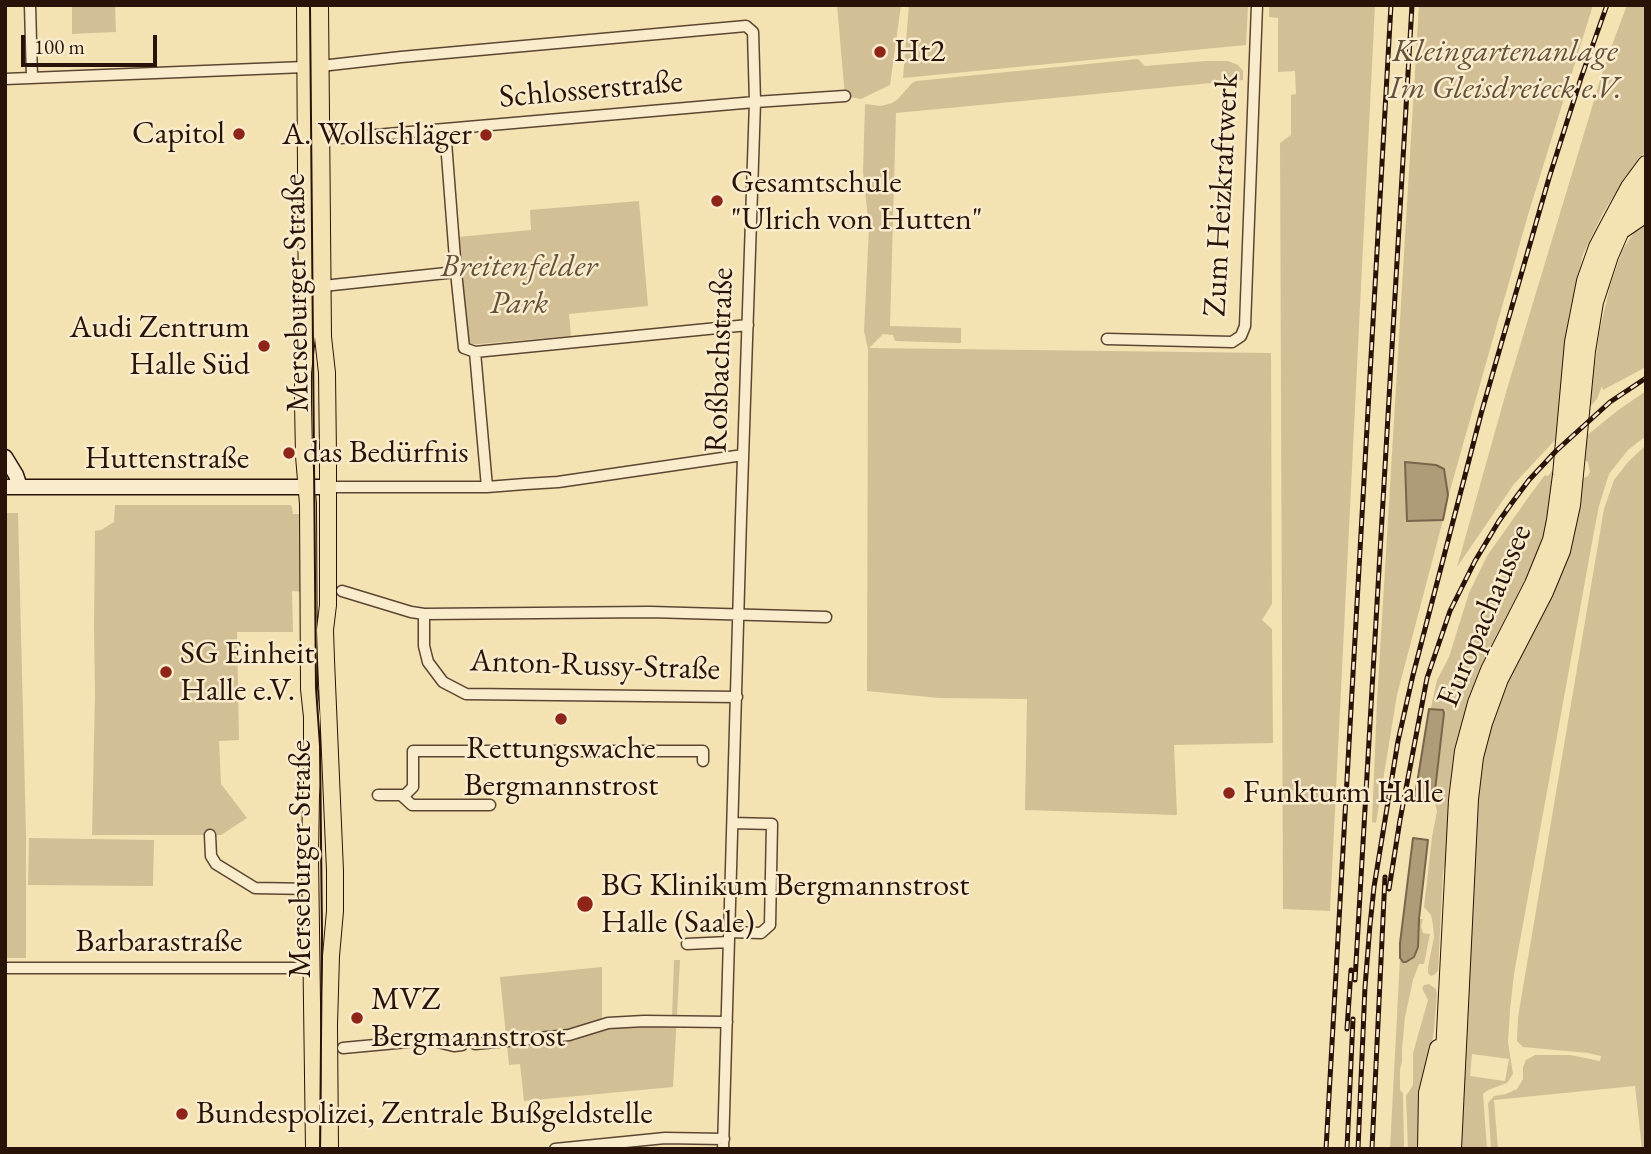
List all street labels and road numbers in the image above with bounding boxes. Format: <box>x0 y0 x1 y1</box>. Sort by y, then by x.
street label: Schlosserstraße <box>498 63 684 117</box>
street label: Zum Heizkraftwerk <box>1196 72 1248 318</box>
street label: Merseburger Straße <box>276 173 318 413</box>
street label: Roßbachstraße <box>698 267 742 453</box>
street label: Huttenstraße <box>85 440 249 478</box>
street label: Europachaussee <box>1429 519 1541 713</box>
street label: Anton-Russy-Straße <box>469 642 721 690</box>
street label: Merseburger Straße <box>282 740 320 978</box>
street label: Barbarastraße <box>76 923 242 961</box>

